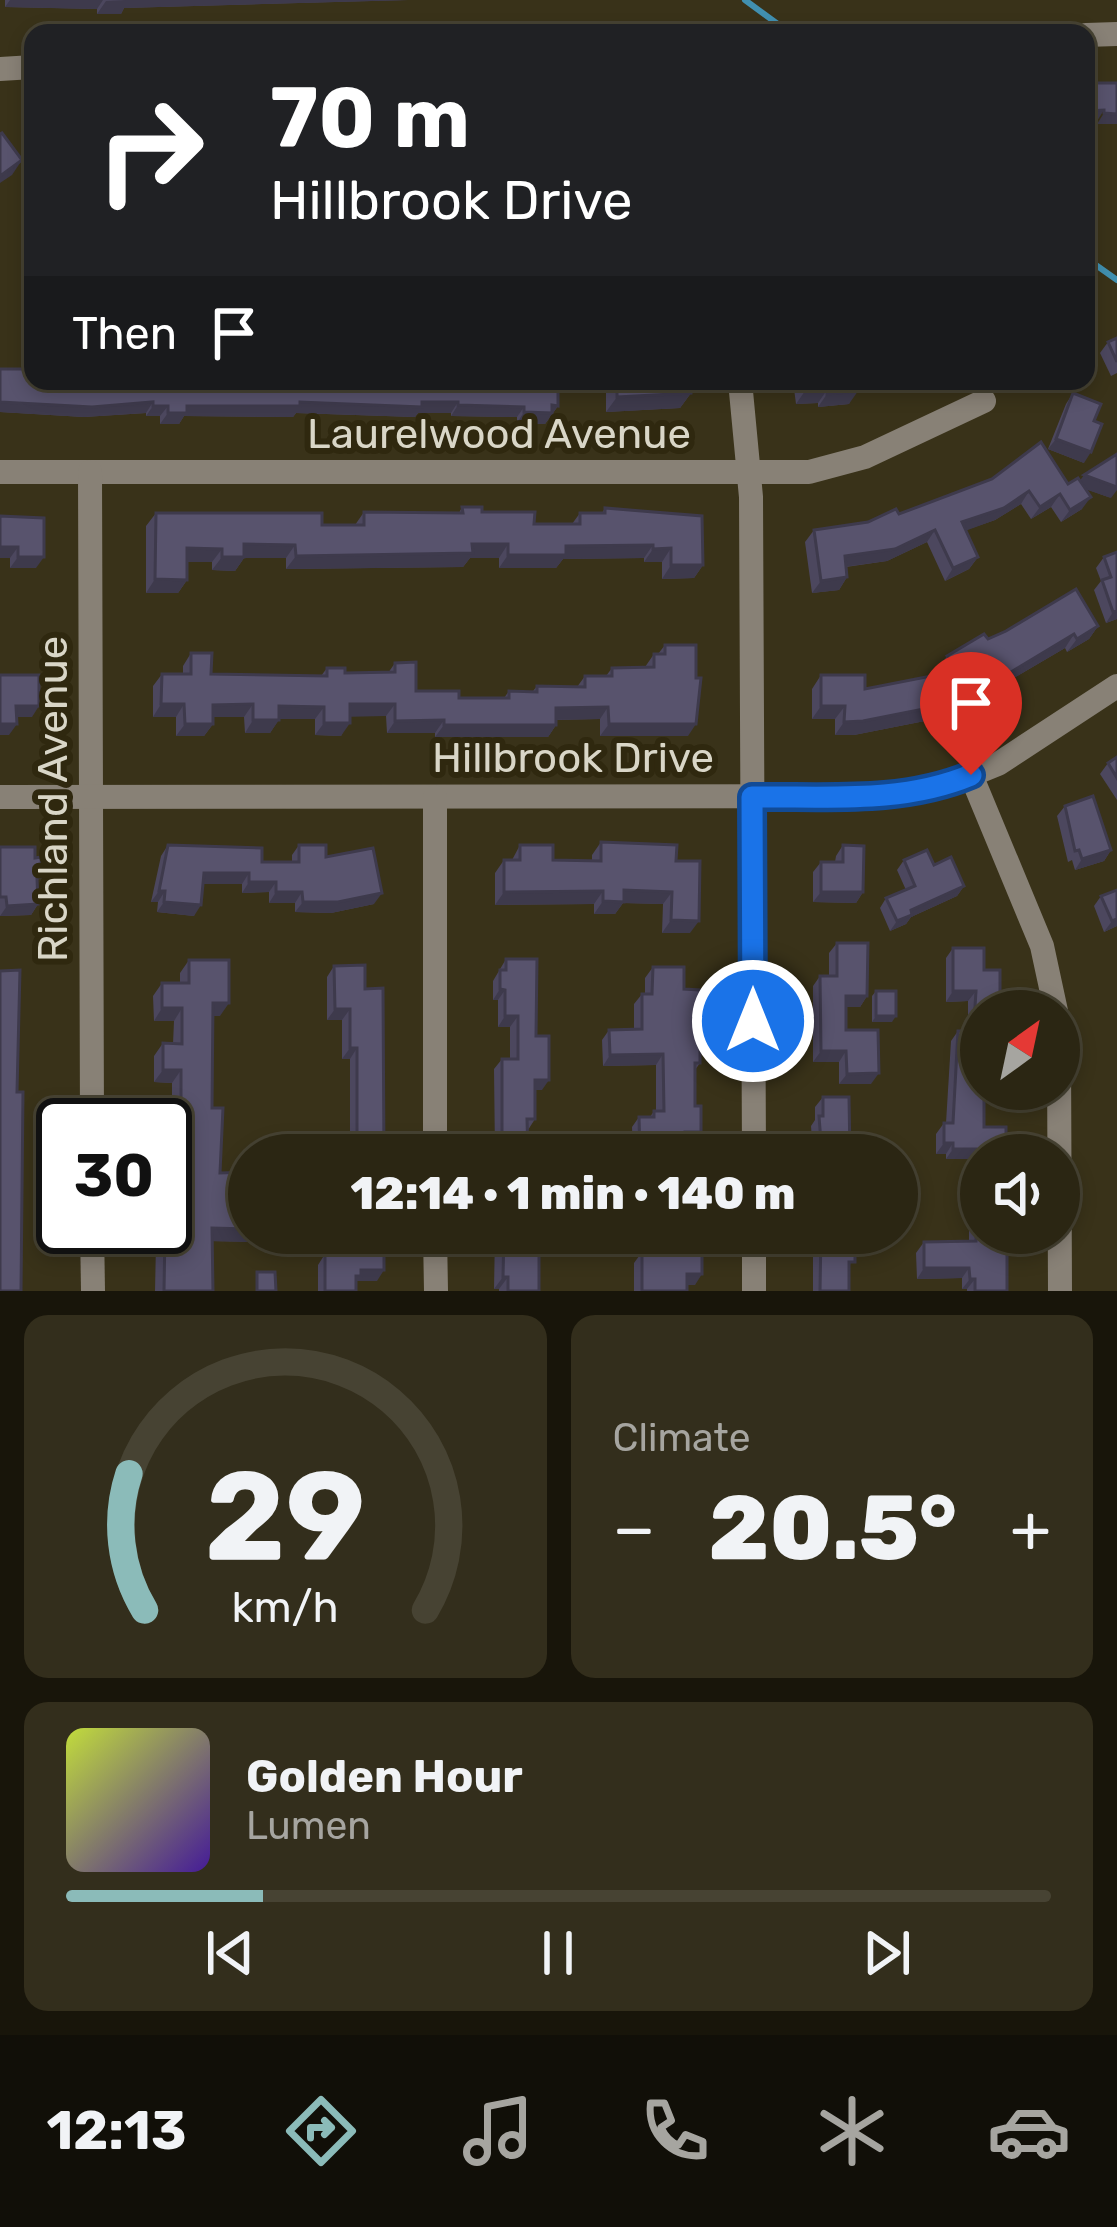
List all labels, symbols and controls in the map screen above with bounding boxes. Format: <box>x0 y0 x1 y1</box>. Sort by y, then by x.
text: 70 m <box>270 68 470 168</box>
icon: right <box>72 72 228 228</box>
text: Hillbrook Drive <box>270 169 633 233</box>
icon: arrive <box>201 300 267 366</box>
text: Then <box>72 307 177 360</box>
street label: Laurelwood Avenue <box>307 409 691 459</box>
street label: Richland Avenue <box>28 636 78 962</box>
pin <box>920 652 1022 775</box>
icon: arrive <box>938 670 1004 736</box>
street label: Hillbrook Drive <box>432 733 714 783</box>
position arrow <box>690 958 816 1084</box>
north arrow <box>960 990 1080 1110</box>
map controls <box>960 990 1080 1254</box>
speed limit sign: 30 <box>36 1098 192 1254</box>
button: sound <box>960 1134 1080 1254</box>
text: 12:14 · 1 min · 140 m <box>351 1167 795 1220</box>
text: Climate <box>613 1415 751 1461</box>
text: 29 <box>205 1442 366 1590</box>
text: 20.5° <box>709 1475 957 1582</box>
text: − <box>613 1489 655 1568</box>
text: + <box>1010 1489 1051 1568</box>
text: km/h <box>232 1581 339 1632</box>
text: Golden Hour <box>246 1750 523 1803</box>
text: Lumen <box>246 1803 371 1849</box>
icon: previous <box>197 1920 263 1986</box>
icon: pause <box>525 1920 591 1986</box>
icon: next <box>854 1920 920 1986</box>
icon: directions <box>279 2089 363 2173</box>
icon: music <box>456 2089 540 2173</box>
icon: phone <box>633 2089 717 2173</box>
icon: climate <box>810 2089 894 2173</box>
icon: car <box>987 2089 1071 2173</box>
text: 12:13 <box>46 2099 187 2163</box>

